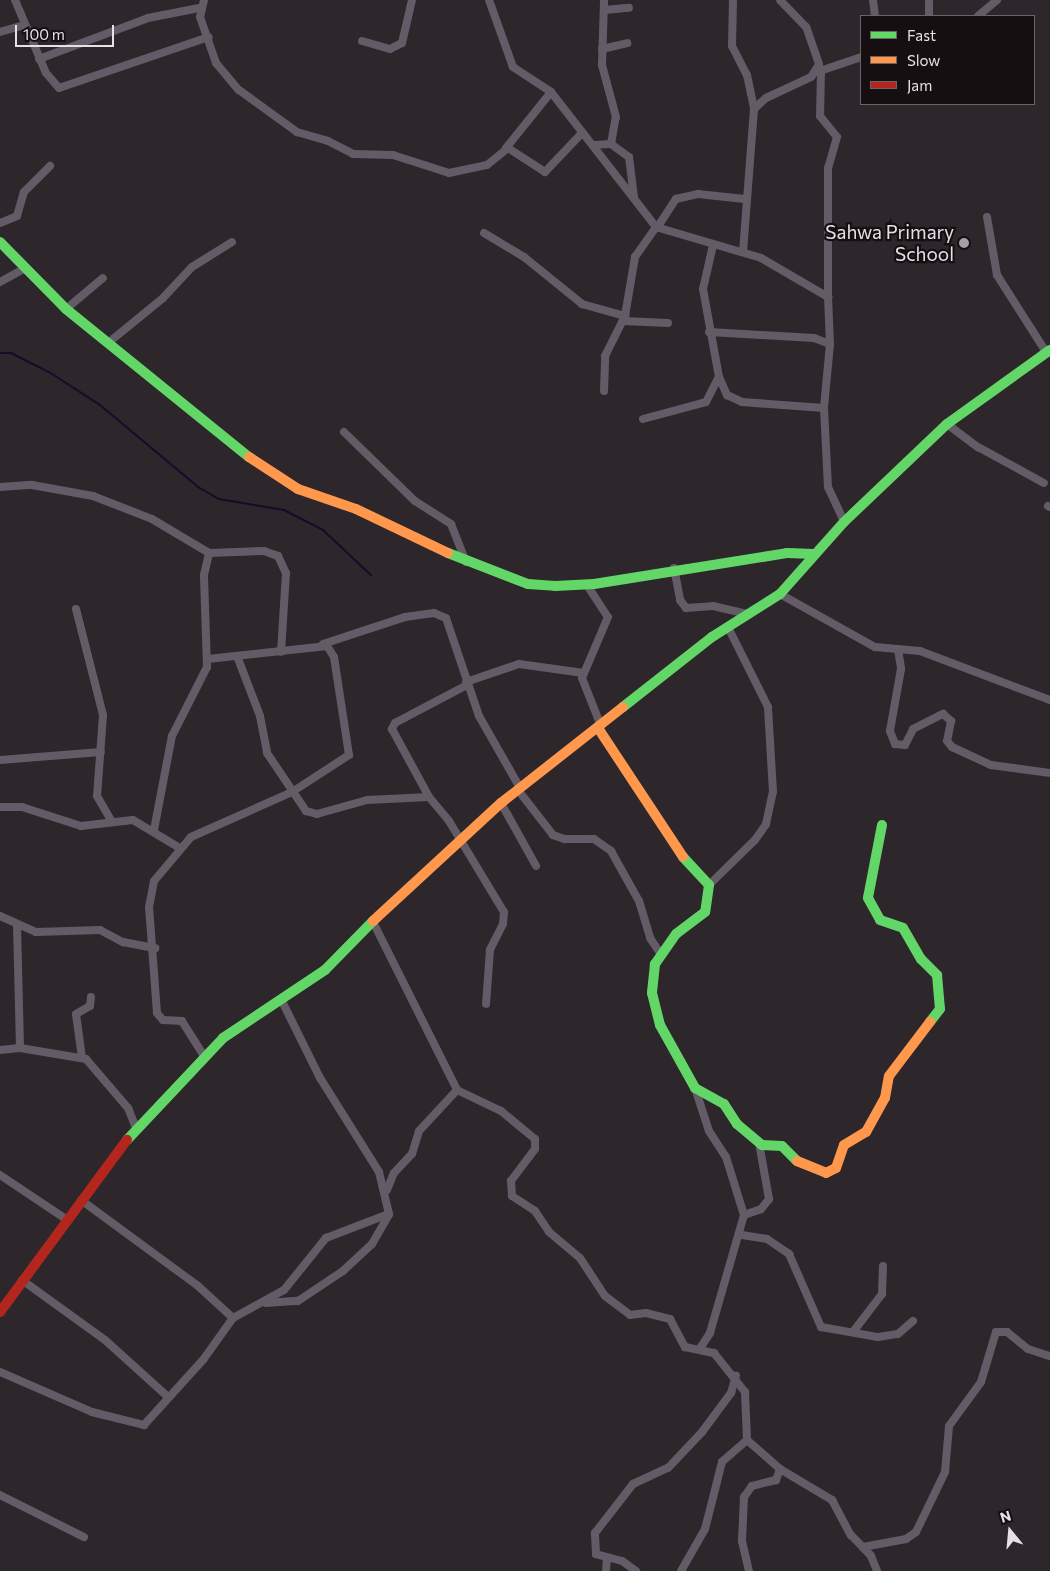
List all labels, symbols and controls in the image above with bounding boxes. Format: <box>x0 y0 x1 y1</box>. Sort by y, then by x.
scale bar <box>18 15 116 47</box>
legend <box>860 15 1035 105</box>
text: 100 m <box>23 25 65 43</box>
text: Fast <box>907 26 936 44</box>
text: Slow <box>907 51 940 69</box>
text: Jam <box>907 76 932 94</box>
place label: Sahwa Primary School <box>825 221 954 265</box>
marker: Sahwa Primary School <box>958 237 970 249</box>
north arrow <box>985 1506 1035 1556</box>
text: N <box>998 1507 1013 1526</box>

